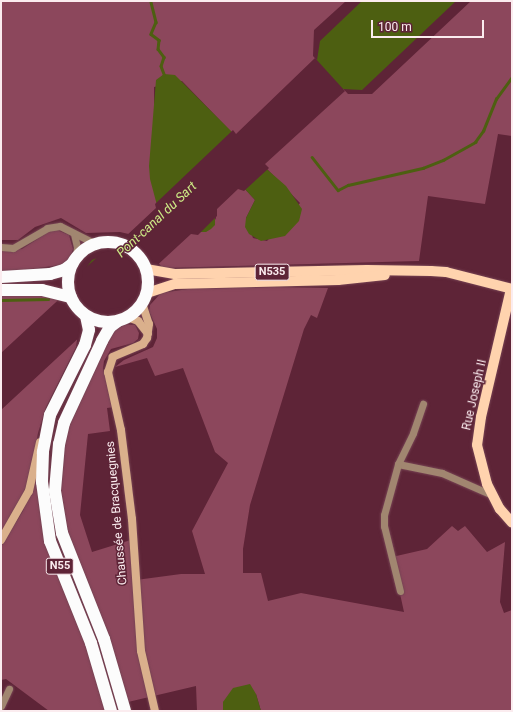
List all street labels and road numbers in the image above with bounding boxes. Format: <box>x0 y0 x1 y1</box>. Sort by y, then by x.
road number: N535 <box>254 263 290 281</box>
street label: Rue Joseph II <box>460 358 490 432</box>
street label: Chaussée de Bracquegnies <box>104 440 130 586</box>
road number: N55 <box>45 557 75 575</box>

